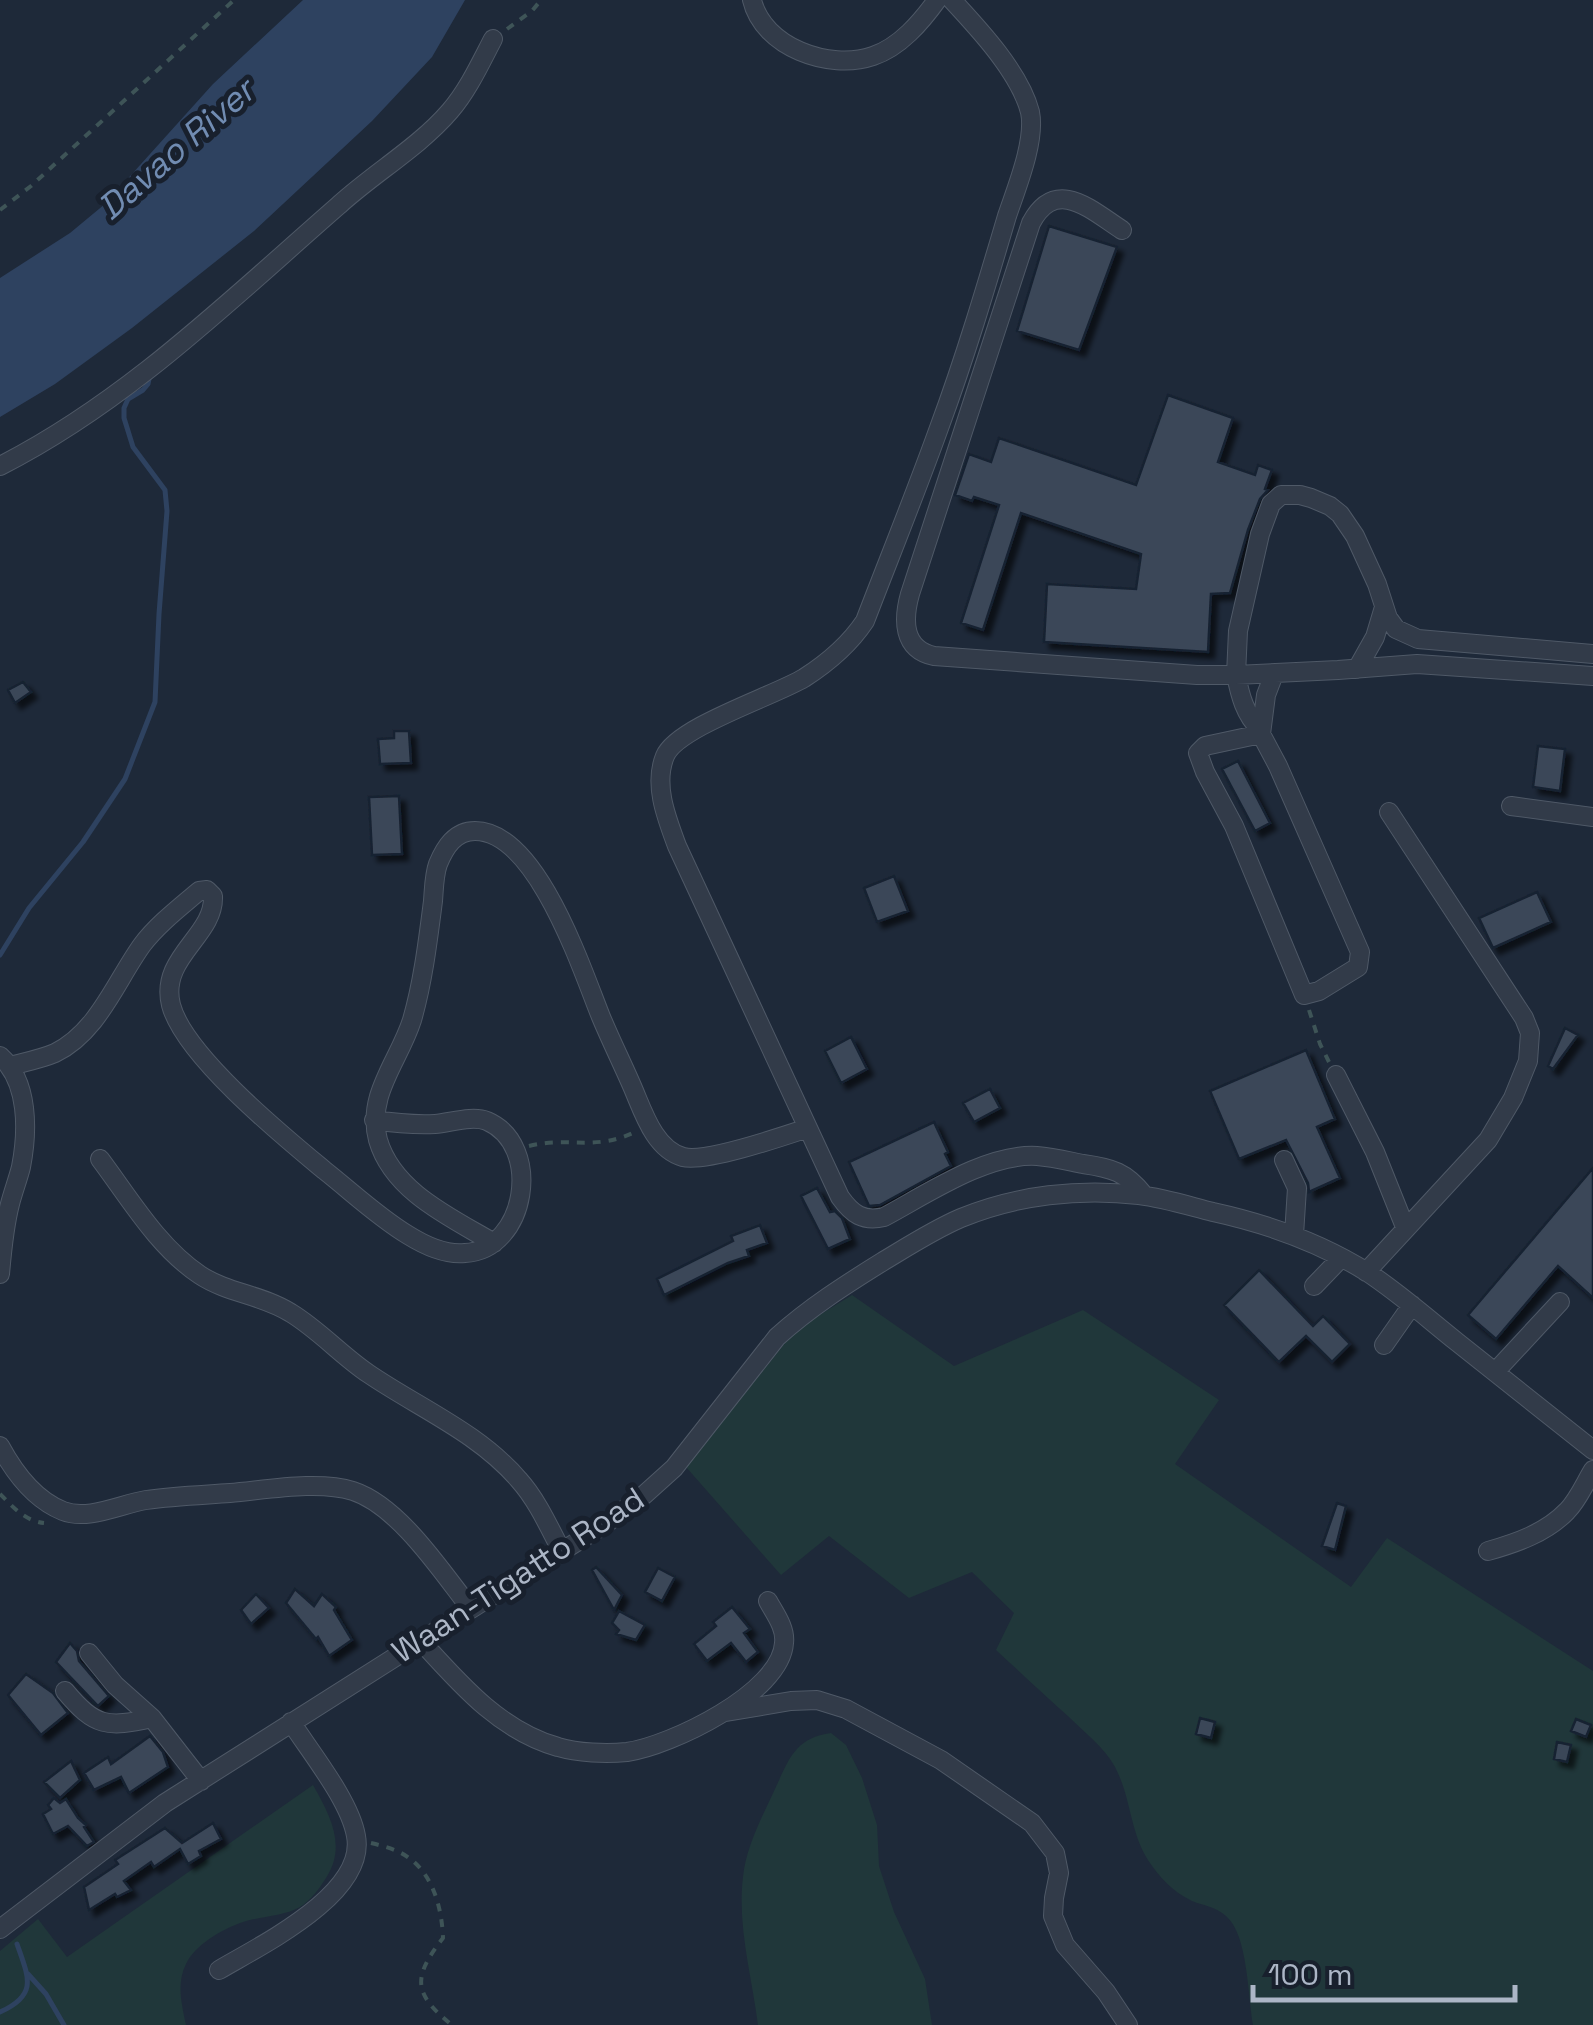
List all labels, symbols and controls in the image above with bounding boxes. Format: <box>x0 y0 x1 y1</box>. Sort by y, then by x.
water label: Davao River <box>88 66 266 229</box>
street label: Waan-Tigatto Road <box>384 1478 652 1672</box>
scale bar <box>1253 1940 1516 2002</box>
text: 100 m <box>1268 1955 1353 1994</box>

